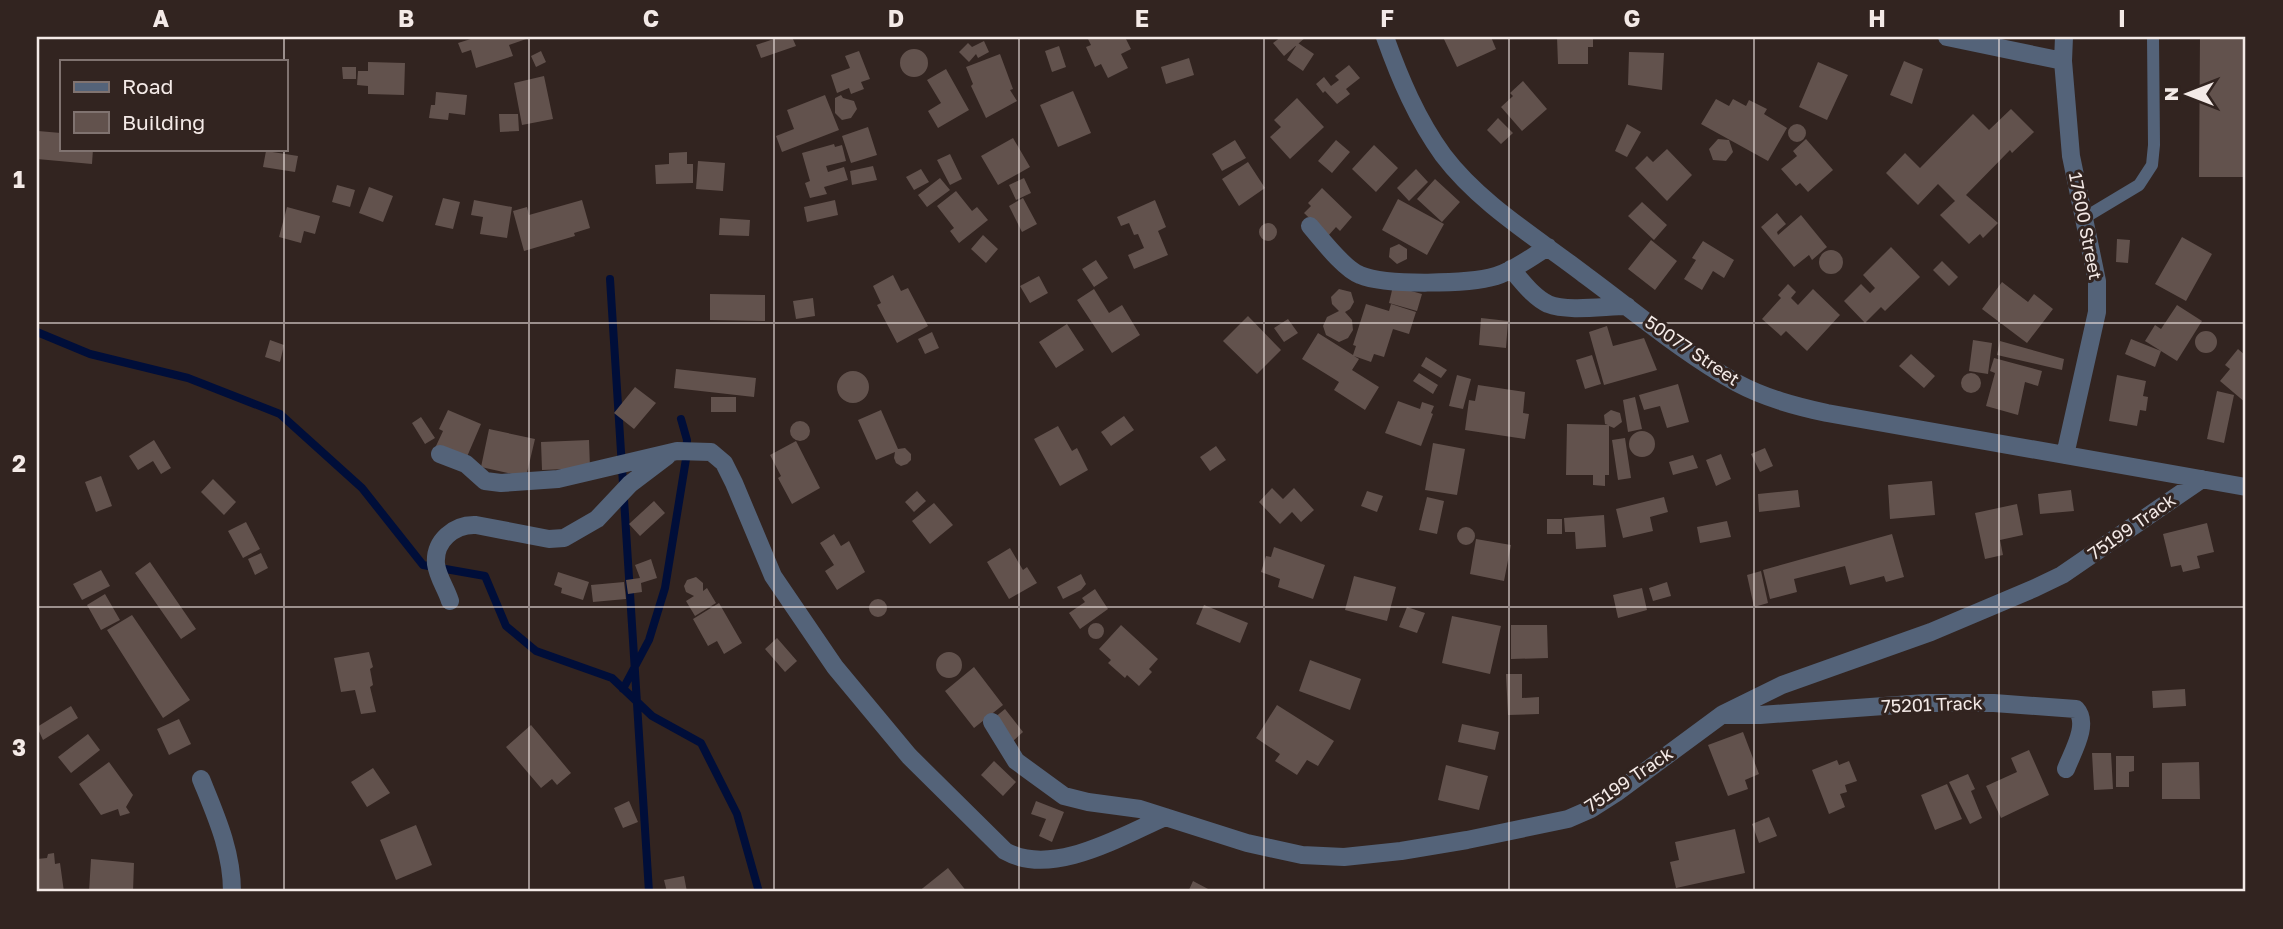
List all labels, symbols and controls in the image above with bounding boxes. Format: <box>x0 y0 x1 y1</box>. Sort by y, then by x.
text: A <box>153 4 170 32</box>
text: B <box>398 4 414 32</box>
text: C <box>643 4 659 32</box>
text: D <box>888 4 904 32</box>
text: E <box>1135 4 1149 32</box>
text: F <box>1380 4 1394 32</box>
text: G <box>1624 4 1640 32</box>
text: H <box>1868 4 1886 32</box>
text: I <box>2118 4 2126 32</box>
legend <box>60 60 287 150</box>
north arrow <box>2154 60 2224 130</box>
text: Road <box>122 73 173 99</box>
text: N <box>2159 87 2182 101</box>
text: Building <box>122 109 205 135</box>
text: 1 <box>13 165 25 193</box>
street label: 17600 Street <box>2065 170 2107 282</box>
street label: 50077 Street <box>1641 310 1744 390</box>
text: 2 <box>12 449 26 477</box>
street label: 75199 Track <box>2084 488 2179 564</box>
street label: 75201 Track <box>1881 691 1983 717</box>
text: 3 <box>12 733 26 761</box>
street label: 75199 Track <box>1580 742 1677 817</box>

